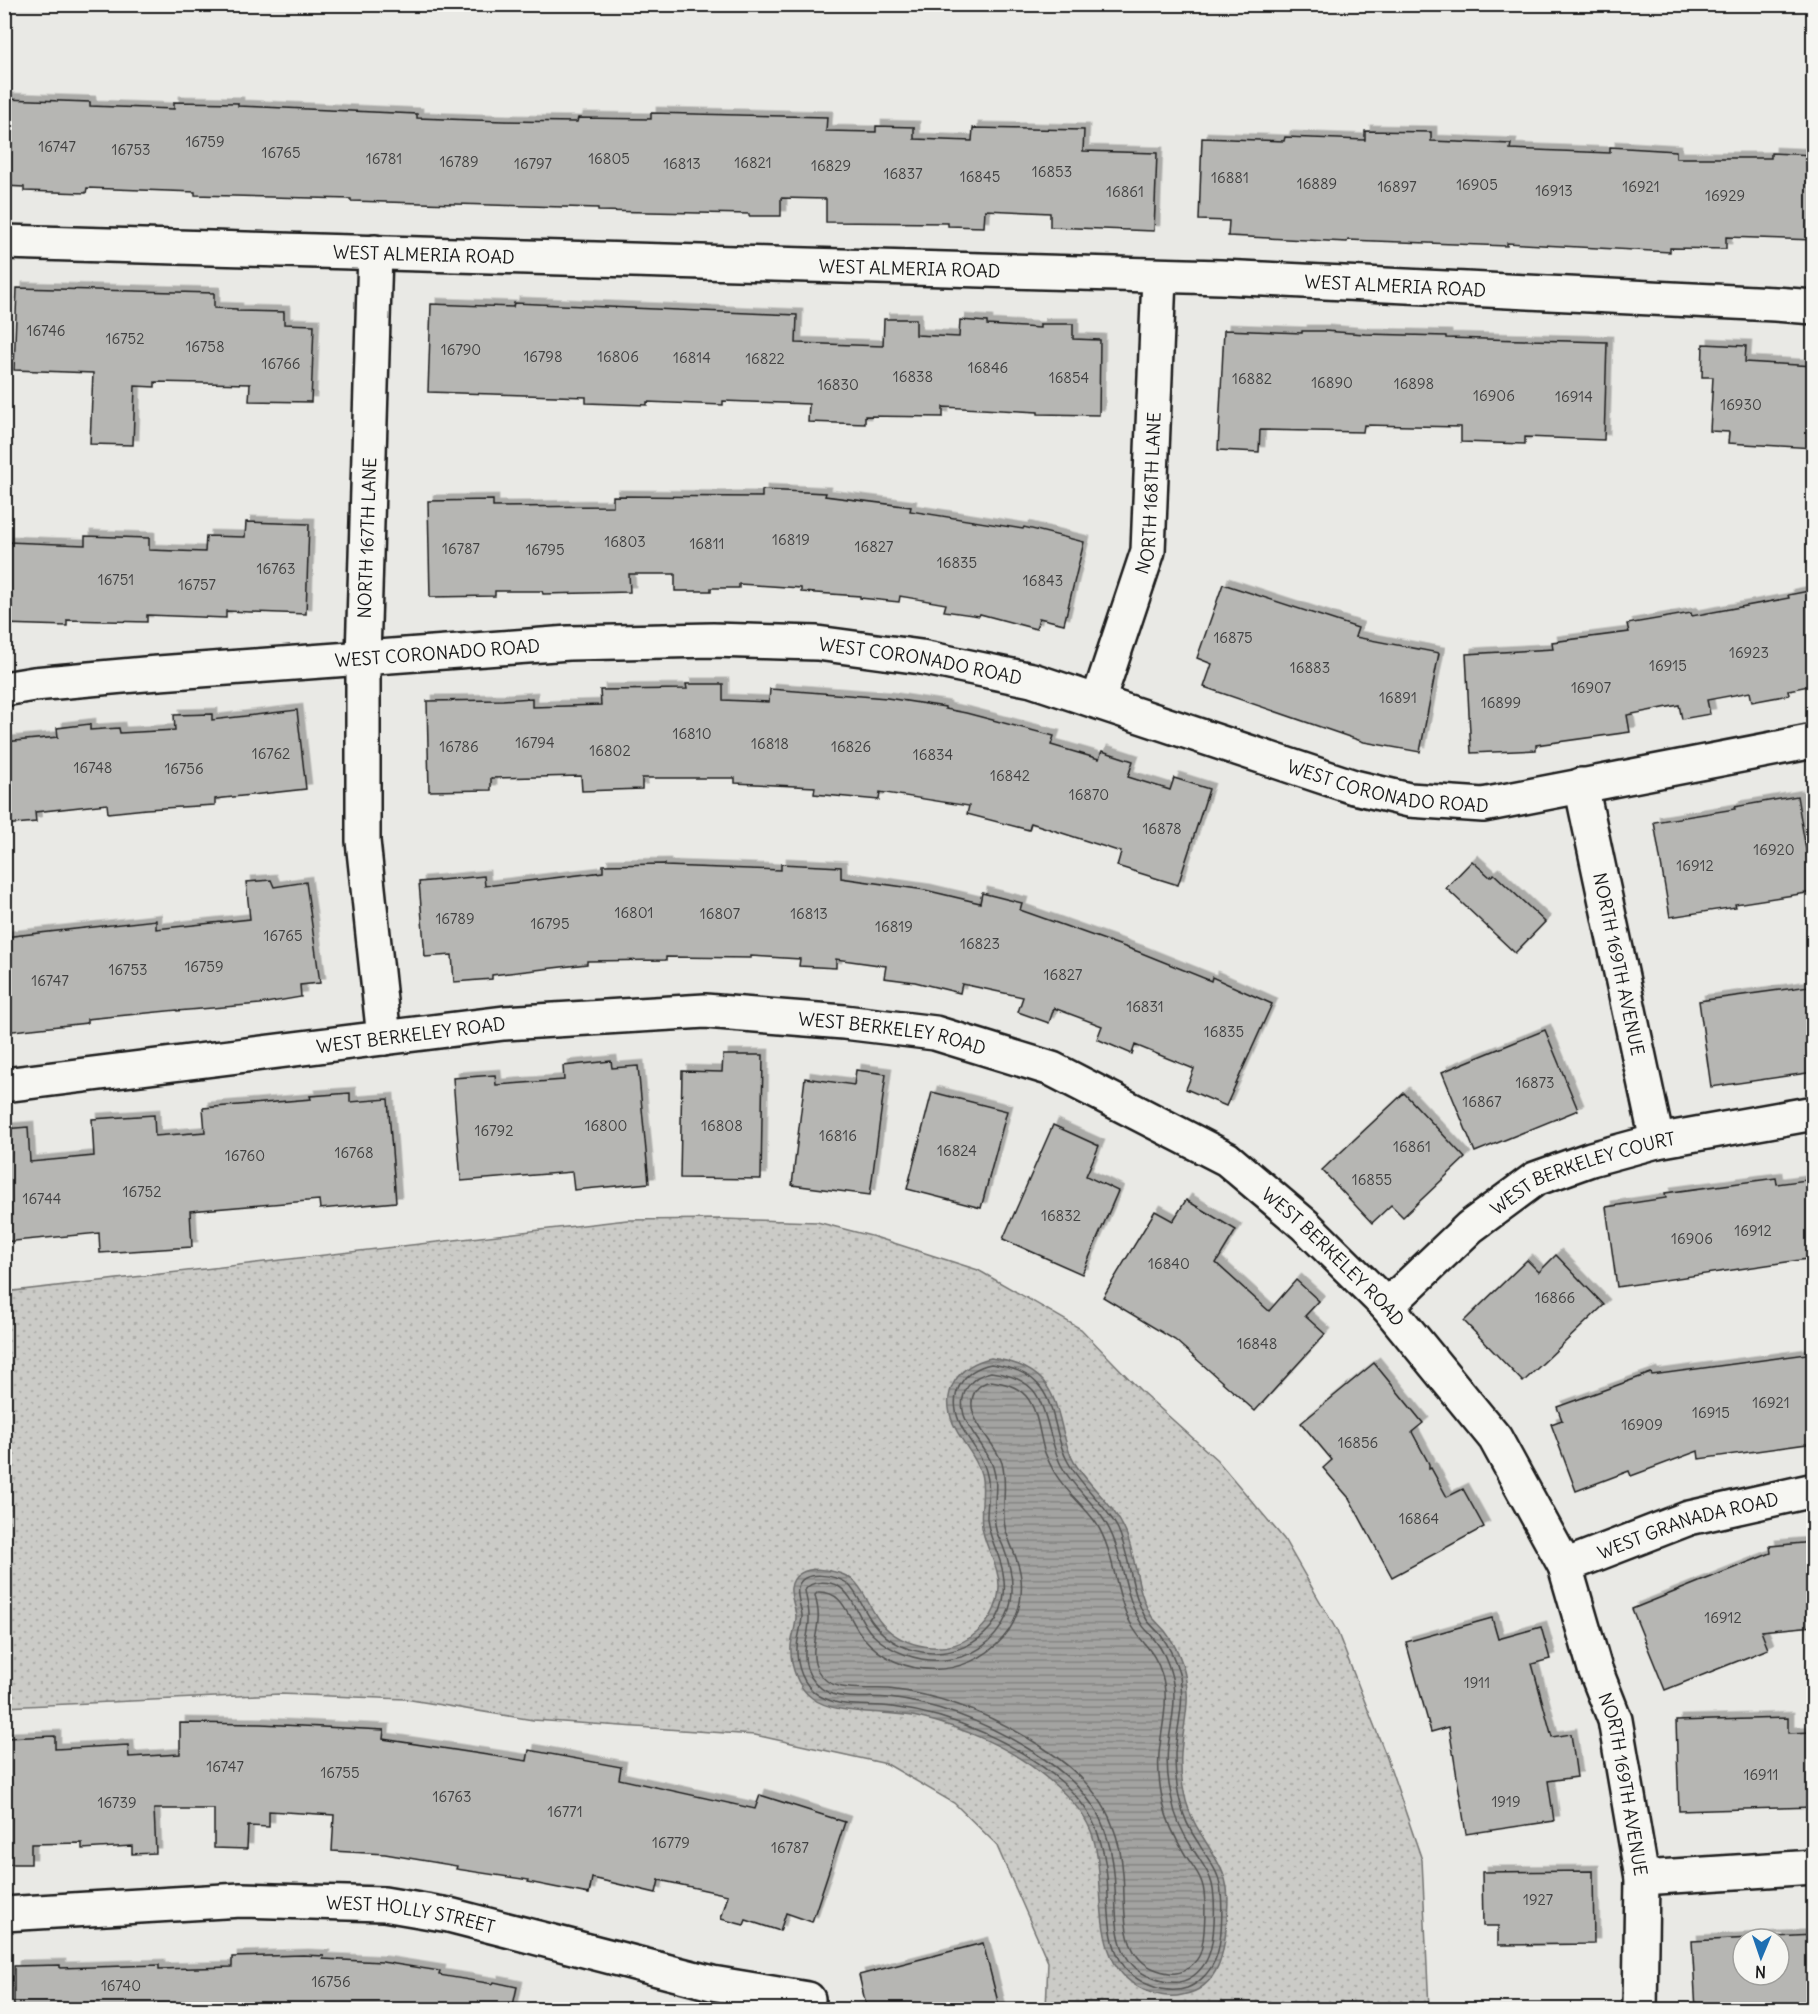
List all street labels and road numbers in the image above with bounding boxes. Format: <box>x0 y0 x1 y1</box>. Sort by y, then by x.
street label: WEST ALMERIA ROAD <box>333 240 515 268</box>
street label: WEST ALMERIA ROAD <box>818 254 1001 282</box>
street label: WEST ALMERIA ROAD <box>1304 270 1487 301</box>
street label: NORTH 168TH LANE <box>1130 411 1165 577</box>
street label: NORTH 167TH LANE <box>353 457 381 619</box>
street label: WEST CORONADO ROAD <box>817 632 1024 689</box>
street label: WEST CORONADO ROAD <box>334 634 541 672</box>
street label: WEST CORONADO ROAD <box>1284 754 1489 817</box>
street label: NORTH 169TH AVENUE <box>1588 870 1650 1058</box>
street label: WEST BERKELEY ROAD <box>797 1007 989 1060</box>
street label: WEST BERKELEY ROAD <box>315 1011 507 1058</box>
street label: WEST BERKELEY COURT <box>1486 1126 1677 1220</box>
street label: WEST BERKELEY ROAD <box>1257 1182 1410 1331</box>
street label: WEST GRANADA ROAD <box>1594 1487 1781 1564</box>
street label: NORTH 169TH AVENUE <box>1594 1689 1653 1878</box>
street label: WEST HOLLY STREET <box>326 1891 498 1938</box>

